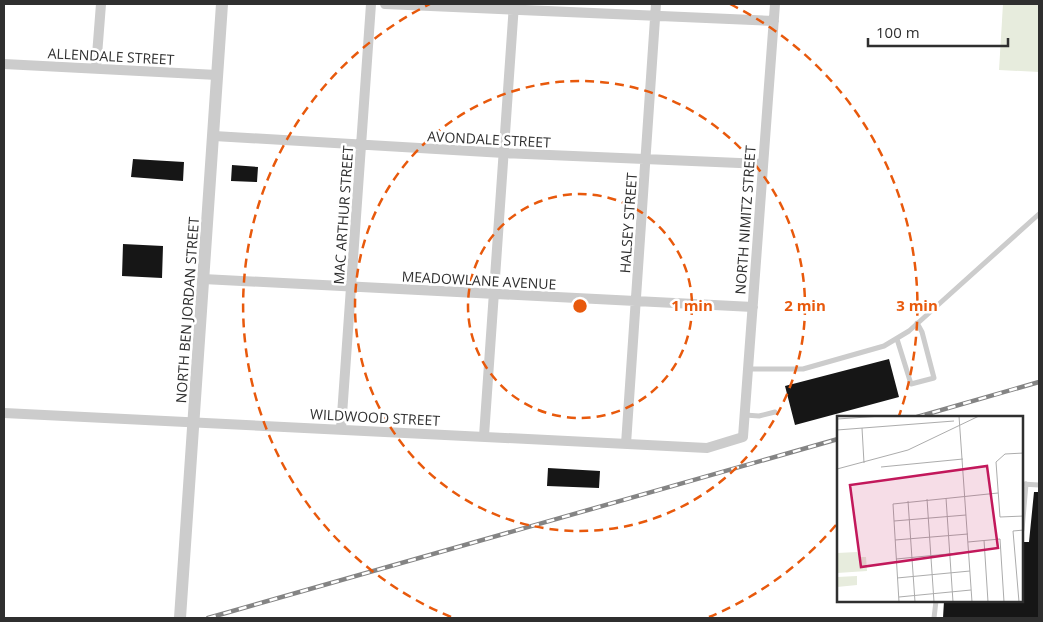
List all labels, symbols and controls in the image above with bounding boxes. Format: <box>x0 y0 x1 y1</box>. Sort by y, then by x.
scale bar <box>868 15 1008 47</box>
text: 100 m <box>876 22 920 42</box>
street label: ALLENDALE STREET <box>47 43 175 69</box>
street label: AVONDALE STREET <box>427 126 552 152</box>
street label: MAC ARTHUR STREET <box>329 145 357 285</box>
street label: NORTH NIMITZ STREET <box>730 145 760 295</box>
street label: HALSEY STREET <box>615 172 641 274</box>
street label: NORTH BEN JORDAN STREET <box>171 216 203 404</box>
street label: MEADOWLANE AVENUE <box>401 266 557 294</box>
text: 1 min <box>671 295 713 315</box>
text: 2 min <box>784 295 826 315</box>
text: 3 min <box>896 295 938 315</box>
centre of rings <box>571 297 589 315</box>
street label: WILDWOOD STREET <box>310 404 441 430</box>
inset map <box>837 416 1023 602</box>

